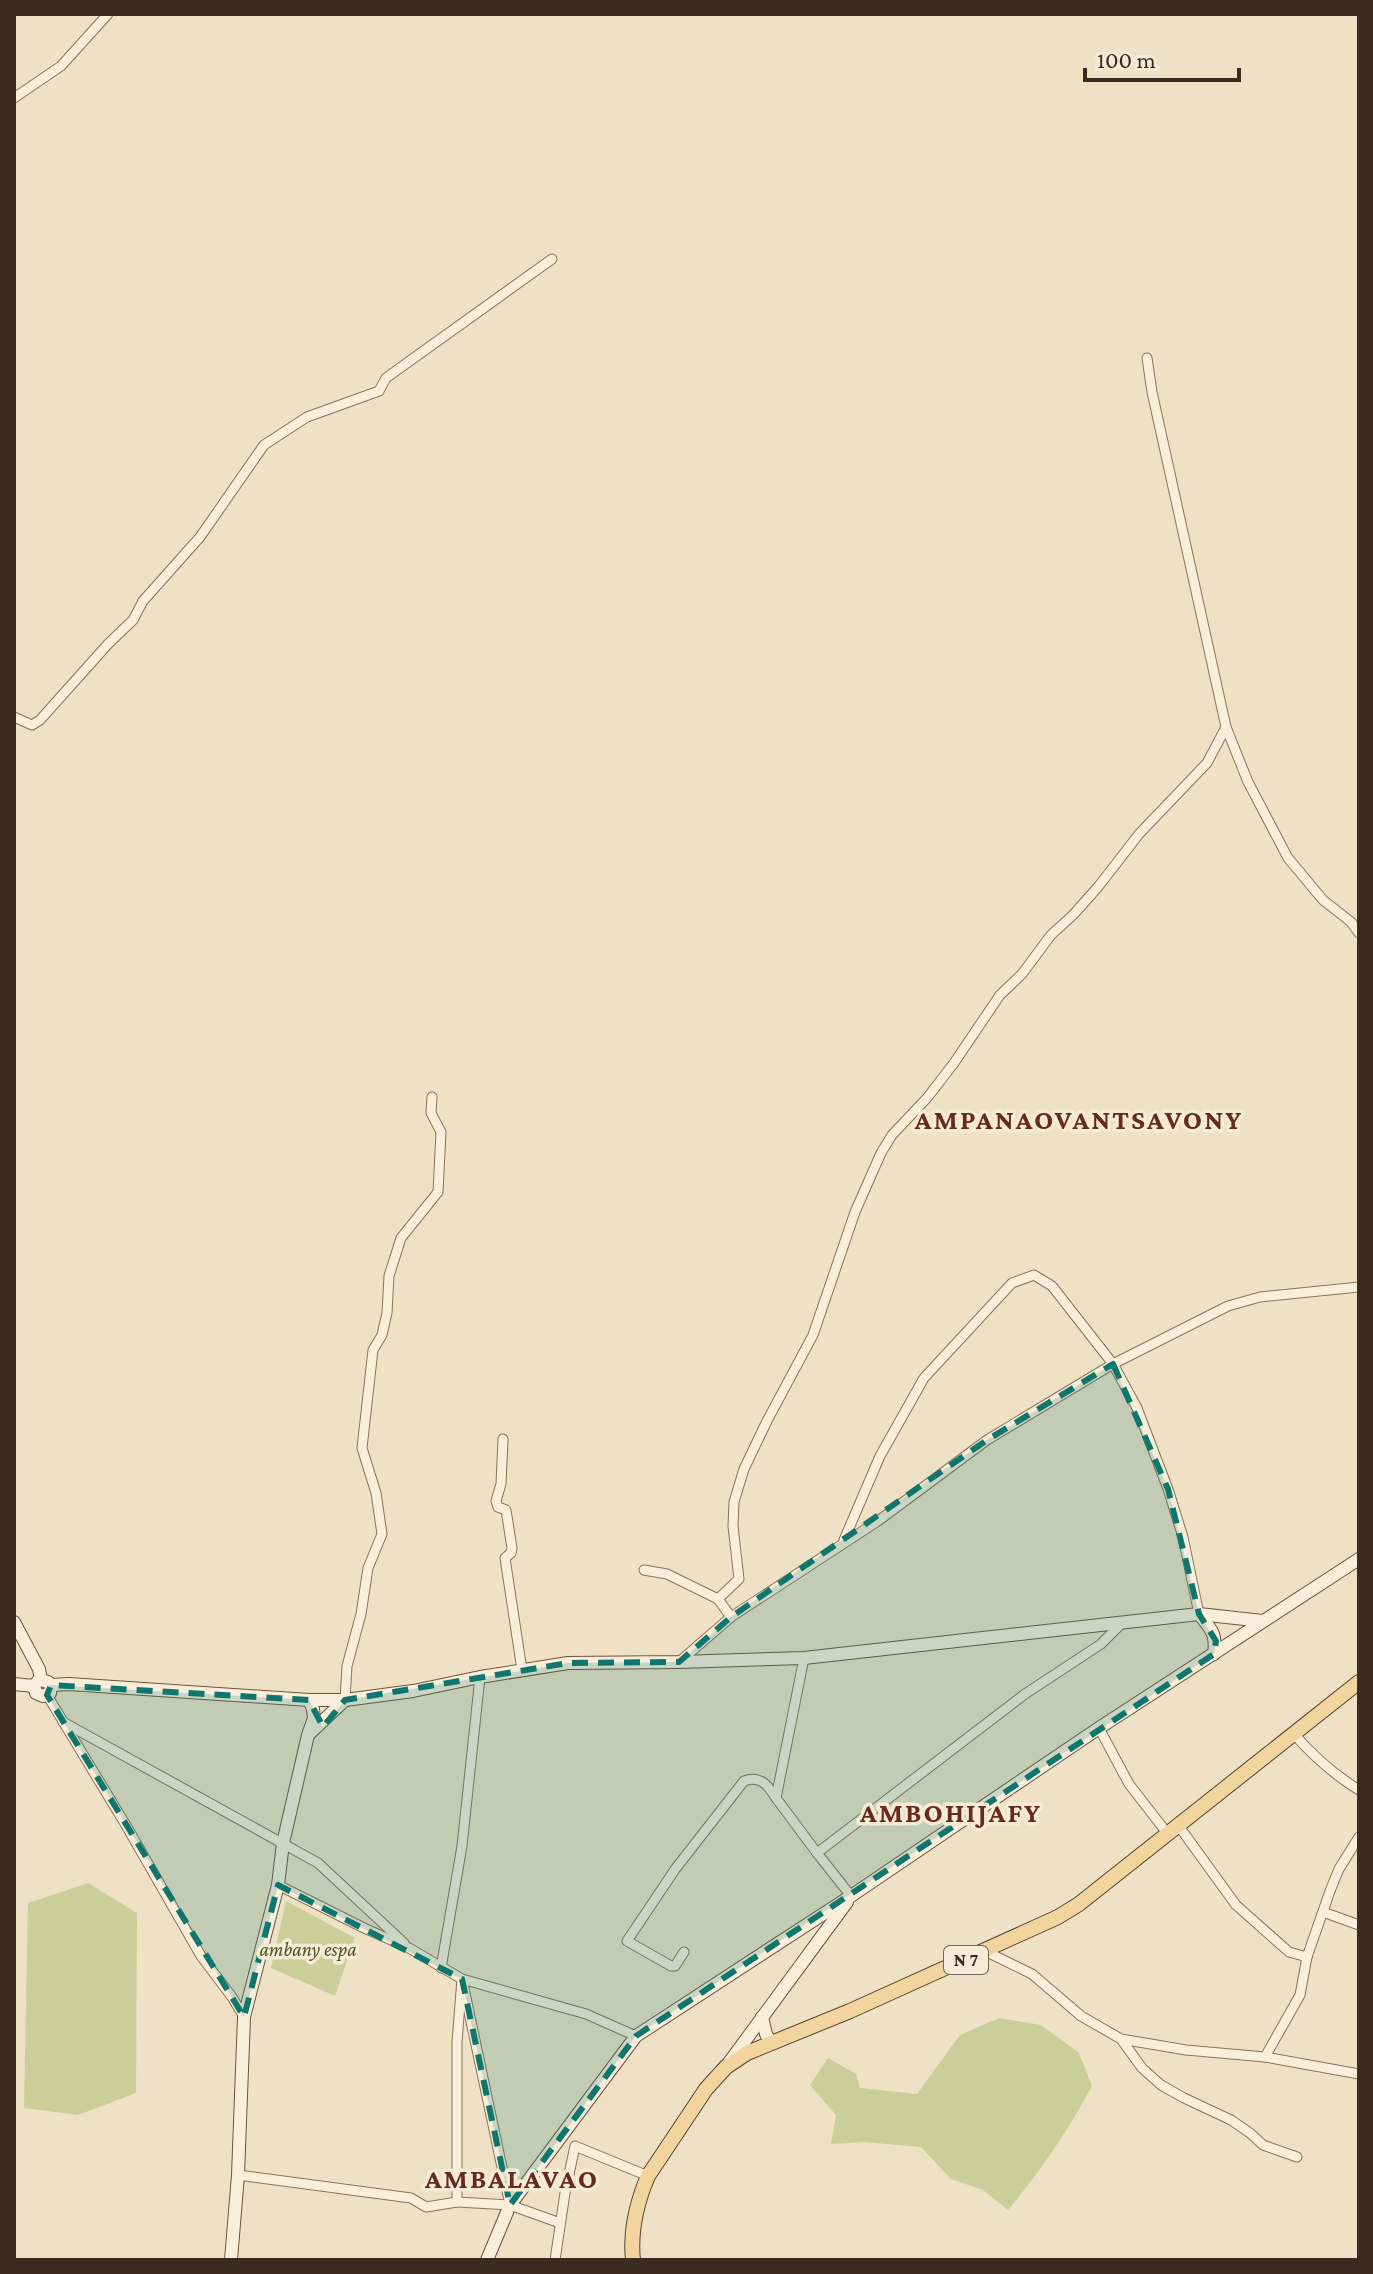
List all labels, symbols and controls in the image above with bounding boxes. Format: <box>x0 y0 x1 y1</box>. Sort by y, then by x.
scale bar <box>1085 32 1239 82</box>
text: 100 m <box>1097 46 1156 73</box>
district label: AMPANAOVANTSAVONY <box>914 1104 1243 1135</box>
district label: AMBOHIJAFY <box>859 1797 1042 1828</box>
park label: ambany espa <box>259 1938 357 1961</box>
road number: N 7 <box>944 1946 988 1974</box>
district label: AMBALAVAO <box>424 2163 599 2194</box>

